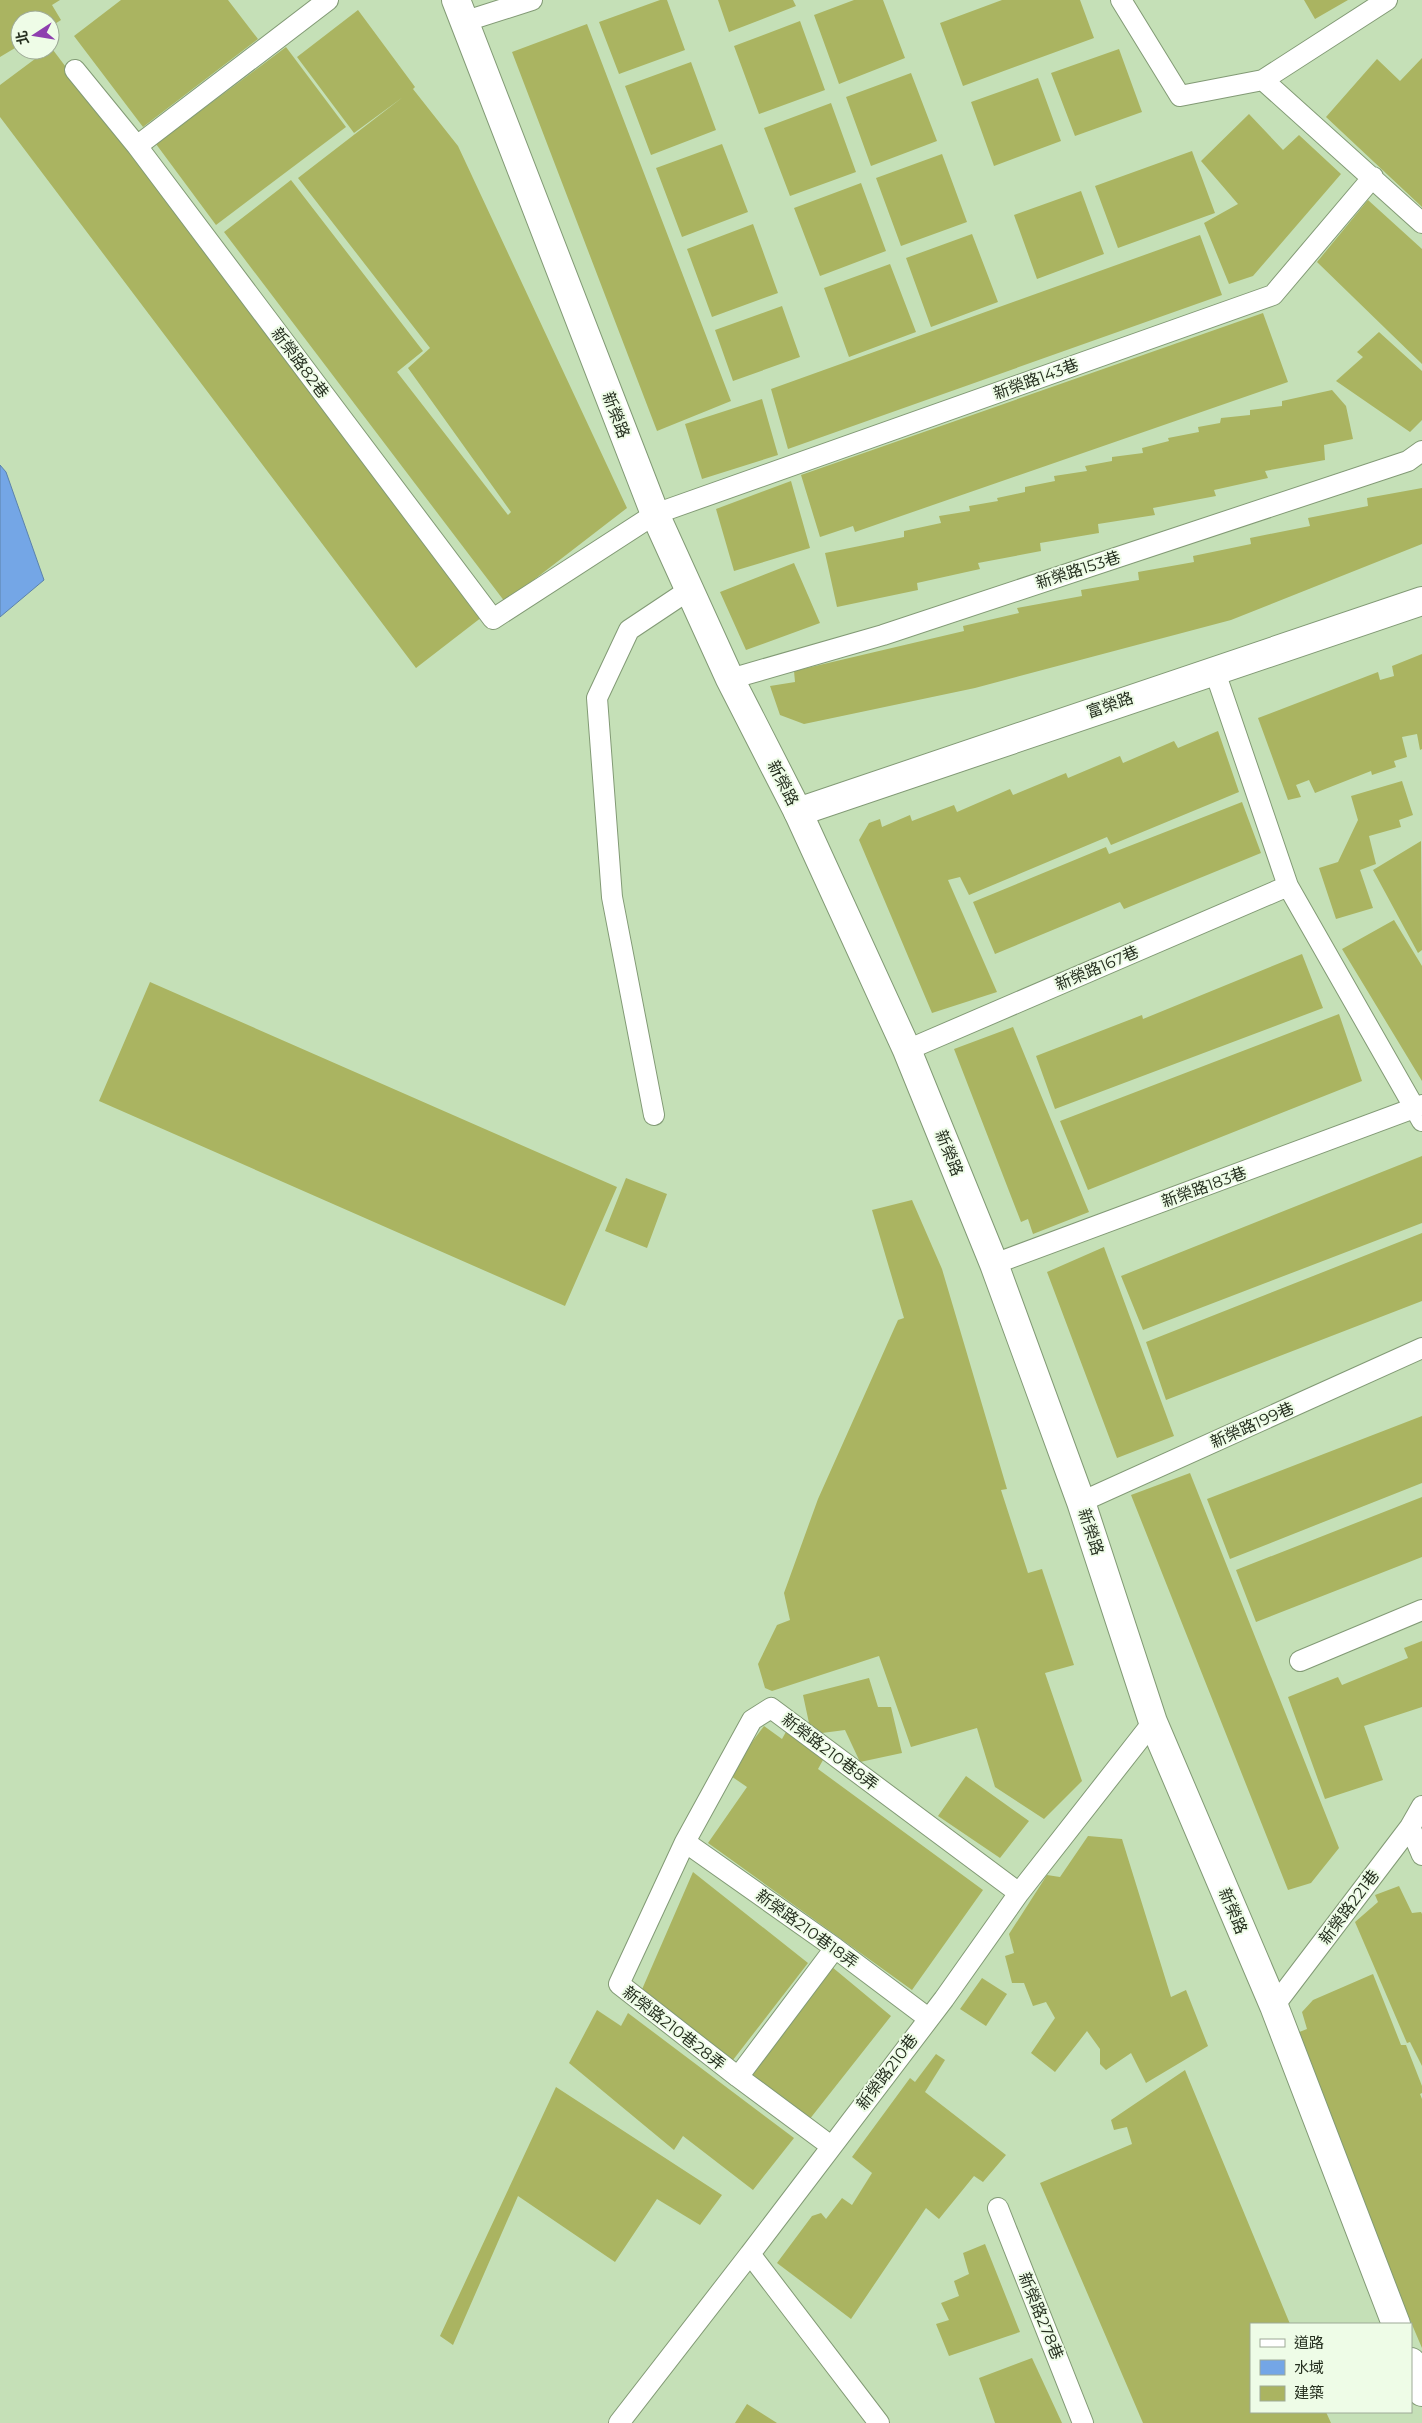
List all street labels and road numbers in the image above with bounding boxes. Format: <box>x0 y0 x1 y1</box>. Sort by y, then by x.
street label: 新榮路82巷 <box>267 324 333 402</box>
street label: 新榮路143巷 <box>991 355 1081 403</box>
street label: 新榮路 <box>599 389 633 441</box>
street label: 新榮路153巷 <box>1033 547 1123 593</box>
street label: 富榮路 <box>1084 688 1136 722</box>
street label: 新榮路 <box>764 757 802 809</box>
street label: 新榮路167巷 <box>1052 942 1142 994</box>
street label: 新榮路 <box>931 1127 967 1179</box>
street label: 新榮路183巷 <box>1159 1163 1249 1211</box>
street label: 新榮路199巷 <box>1207 1398 1297 1452</box>
street label: 新榮路 <box>1075 1506 1107 1558</box>
street label: 新榮路210巷8弄 <box>778 1710 882 1794</box>
street label: 新榮路221巷 <box>1315 1866 1383 1948</box>
street label: 新榮路 <box>1215 1885 1251 1937</box>
street label: 新榮路210巷18弄 <box>752 1886 862 1972</box>
street label: 新榮路210巷28弄 <box>619 1982 729 2074</box>
street label: 新榮路210巷 <box>852 2031 922 2113</box>
street label: 新榮路278巷 <box>1015 2270 1067 2362</box>

